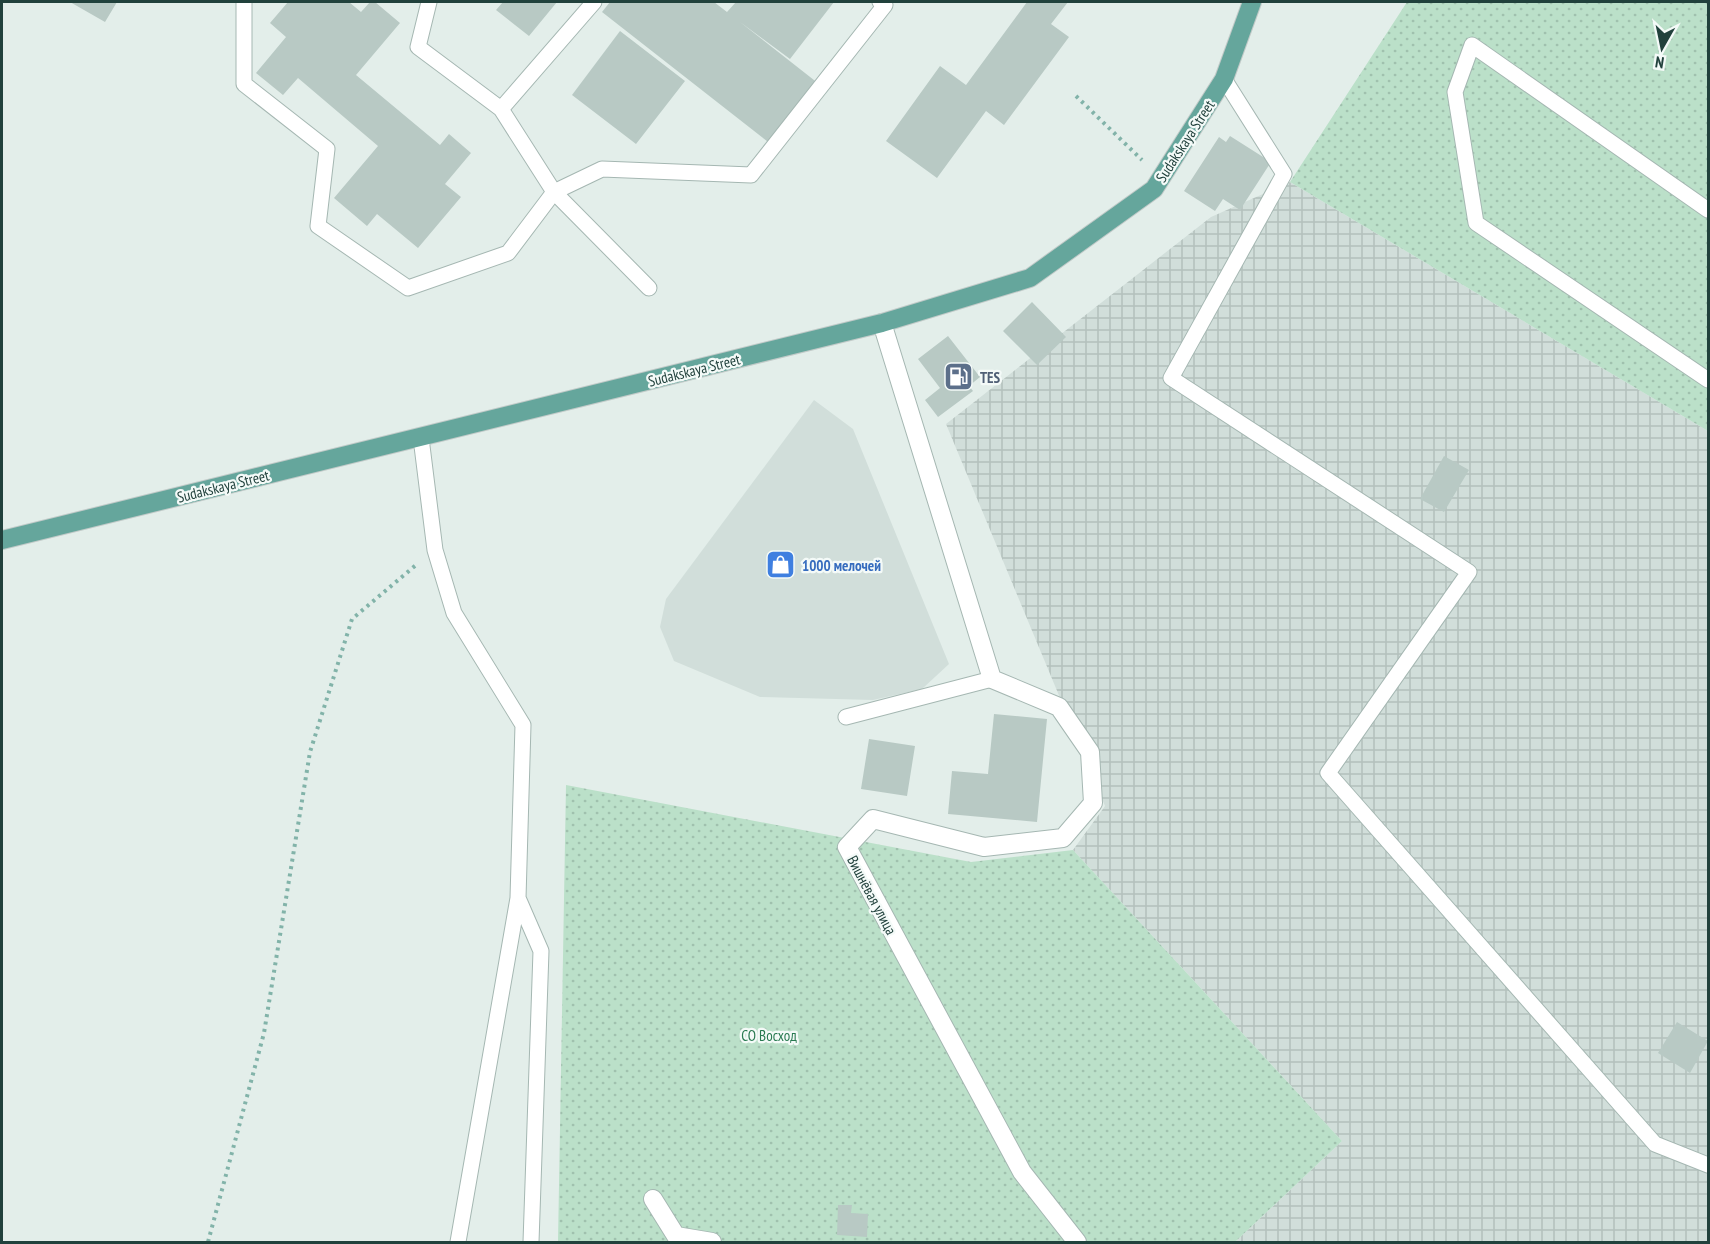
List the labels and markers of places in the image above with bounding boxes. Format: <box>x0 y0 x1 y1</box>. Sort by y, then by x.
fuel station icon: TES <box>943 361 975 393</box>
place label: TES <box>980 368 1001 387</box>
shop icon: 1000 мелочей <box>765 549 797 581</box>
place label: 1000 мелочей <box>802 556 881 575</box>

